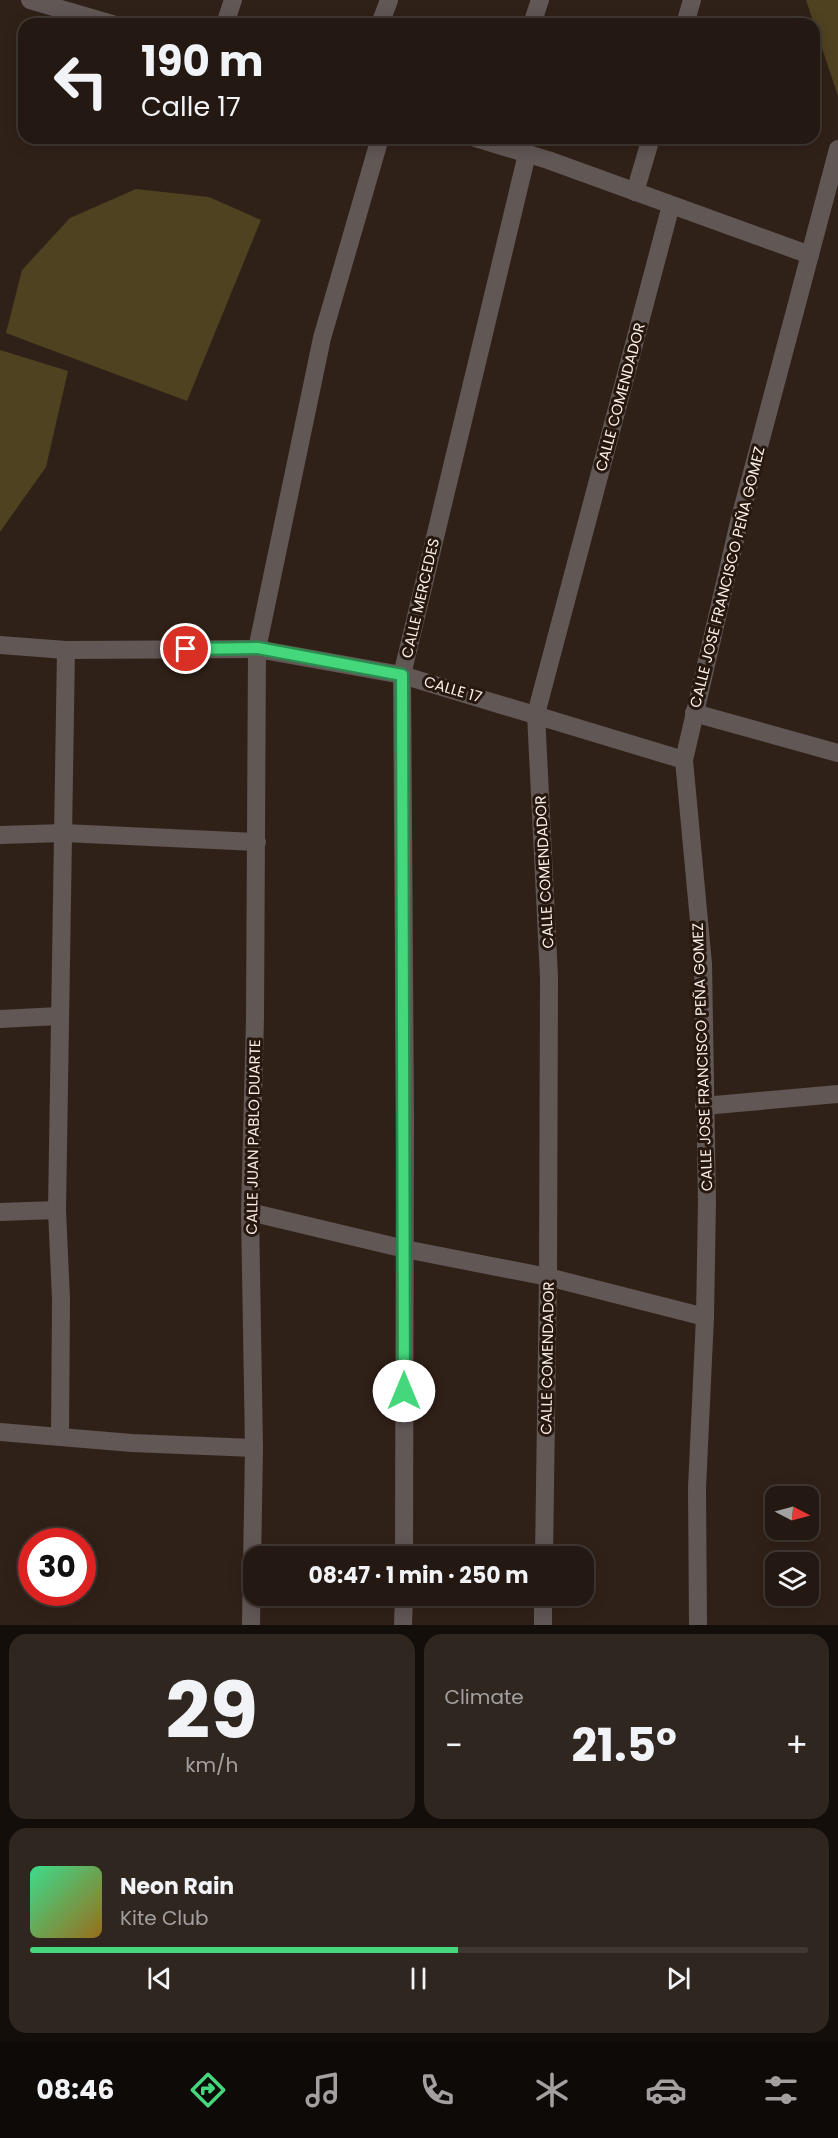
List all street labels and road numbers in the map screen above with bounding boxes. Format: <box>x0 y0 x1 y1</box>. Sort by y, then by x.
street label: CALLE COMENDADOR <box>590 320 650 474</box>
street label: CALLE JOSE FRANCISCO PEÑA GOMEZ <box>684 444 770 710</box>
street label: CALLE MERCEDES <box>396 536 444 660</box>
street label: CALLE 17 <box>422 671 484 707</box>
street label: CALLE COMENDADOR <box>530 795 558 949</box>
street label: CALLE JOSE FRANCISCO PEÑA GOMEZ <box>687 922 717 1192</box>
street label: CALLE JUAN PABLO DUARTE <box>241 1039 265 1235</box>
street label: CALLE COMENDADOR <box>535 1281 559 1435</box>

